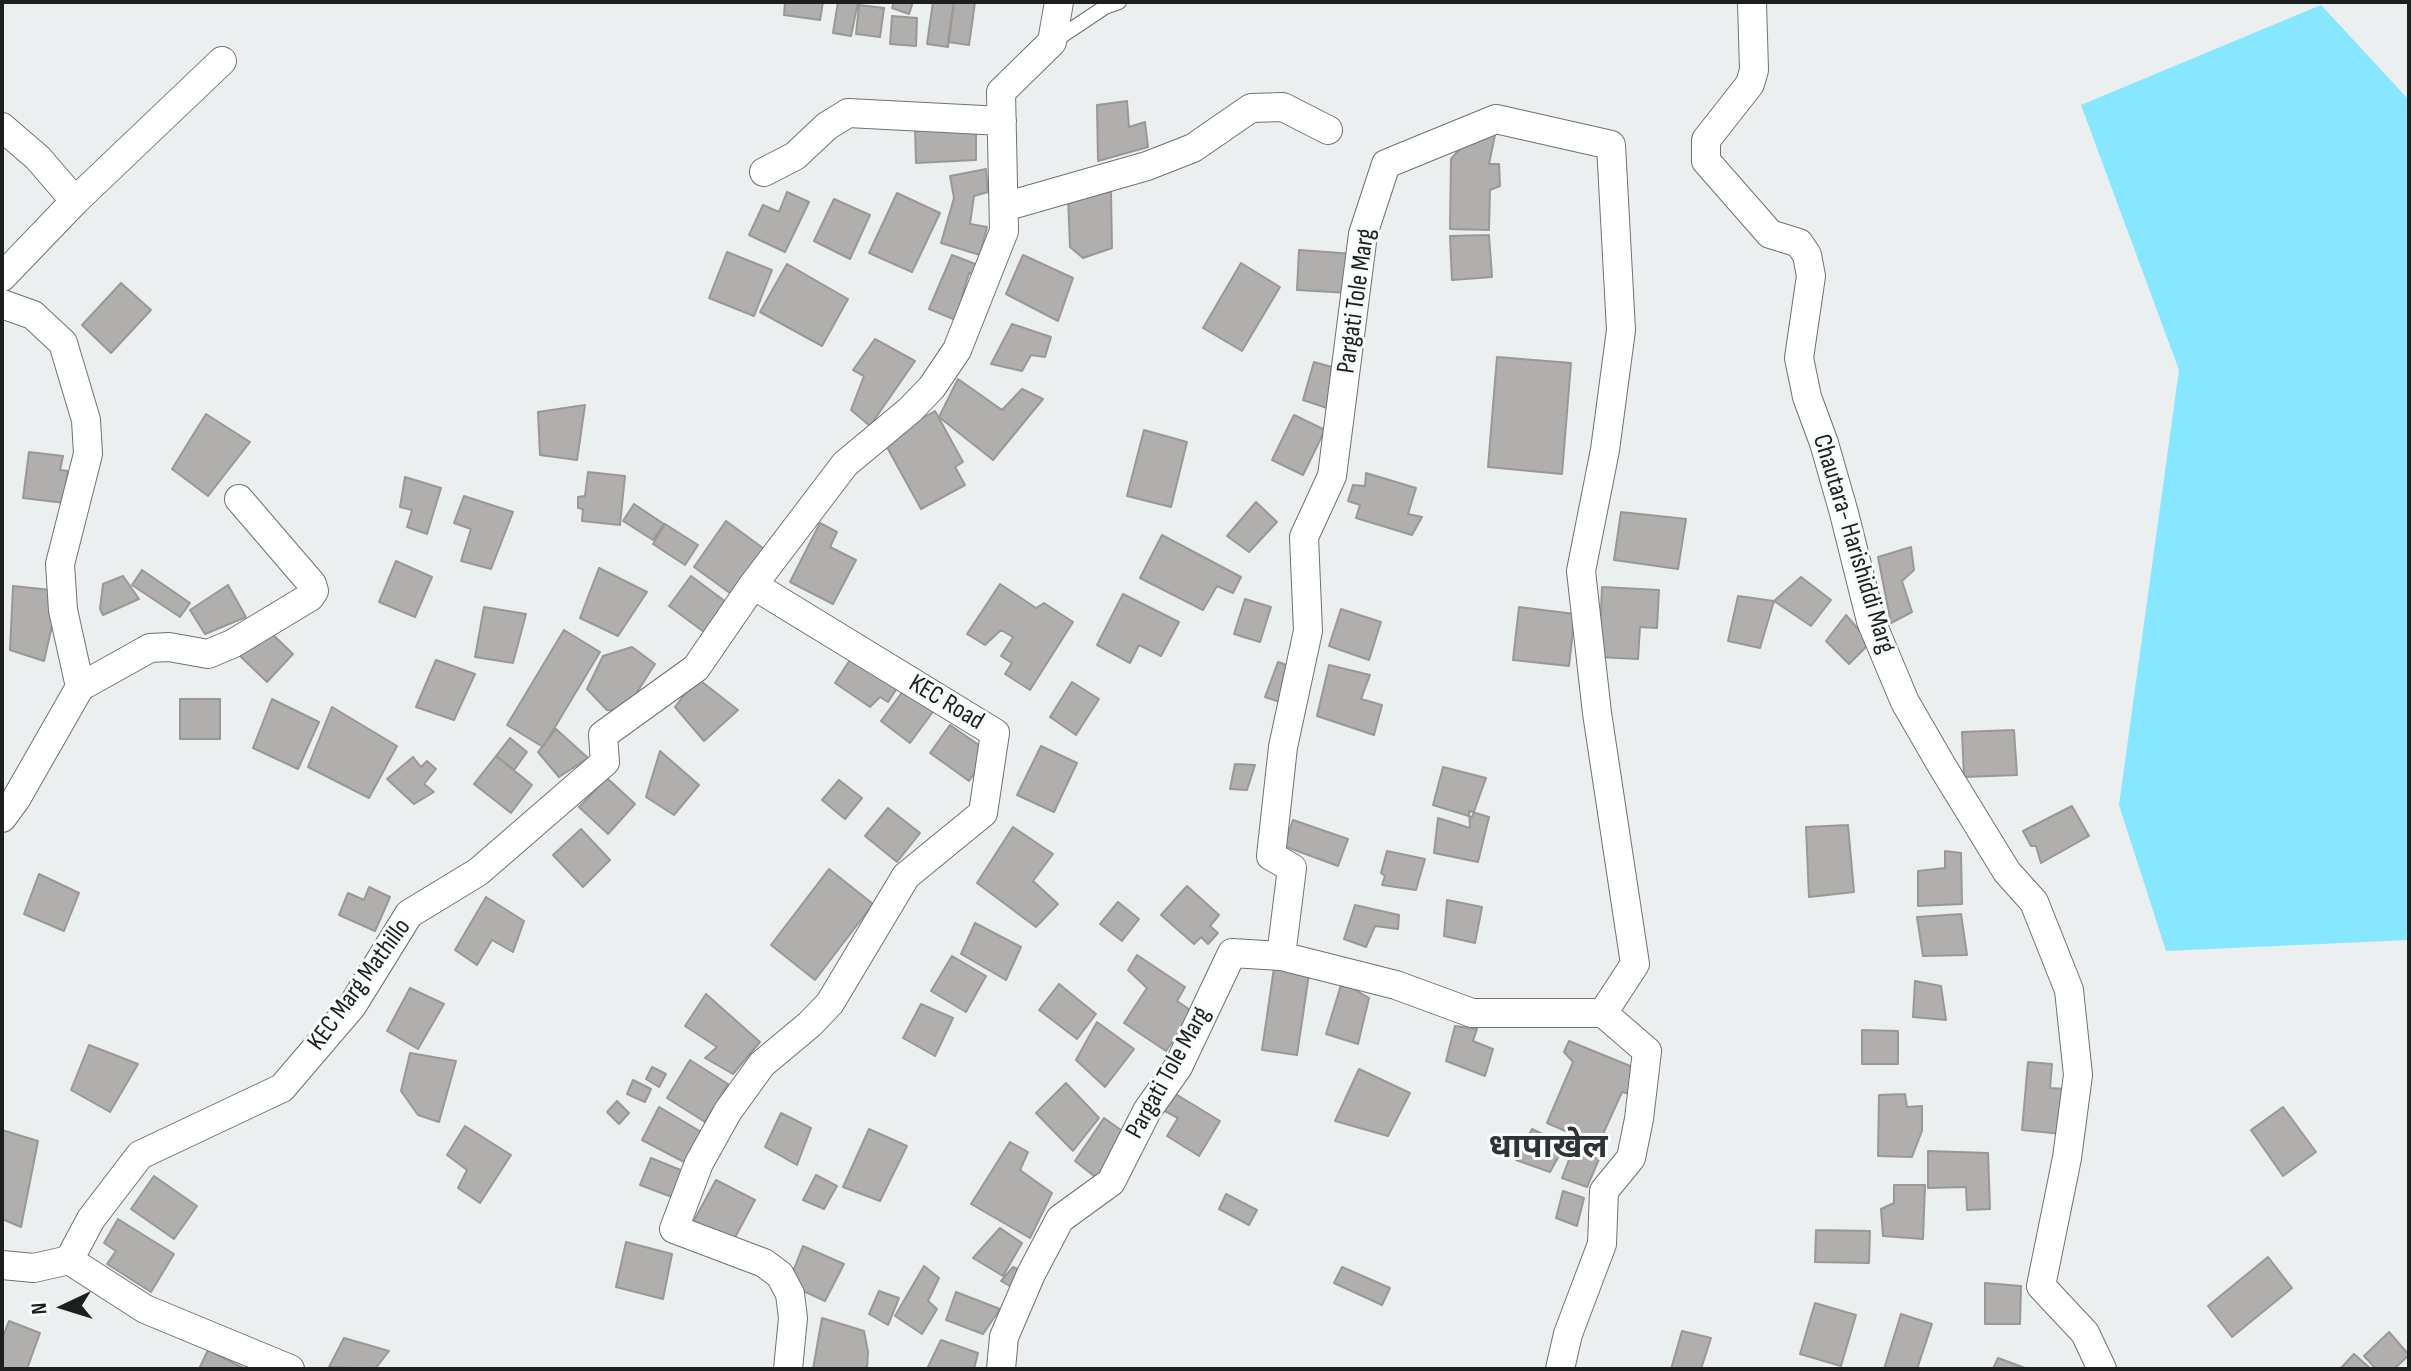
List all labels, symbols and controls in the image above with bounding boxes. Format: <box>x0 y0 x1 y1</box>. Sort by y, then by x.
street label: Pargati Tole Marg <box>1331 227 1383 375</box>
street label: Chautara- Harishiddi Marg <box>1805 431 1901 657</box>
street label: KEC Road <box>903 668 989 738</box>
street label: KEC Marg Mathillo <box>302 913 418 1057</box>
street label: Pargati Tole Marg <box>1120 1002 1218 1144</box>
district label: धापाखेल <box>1488 1128 1608 1168</box>
north arrow <box>24 1267 104 1347</box>
text: N <box>26 1302 53 1316</box>

